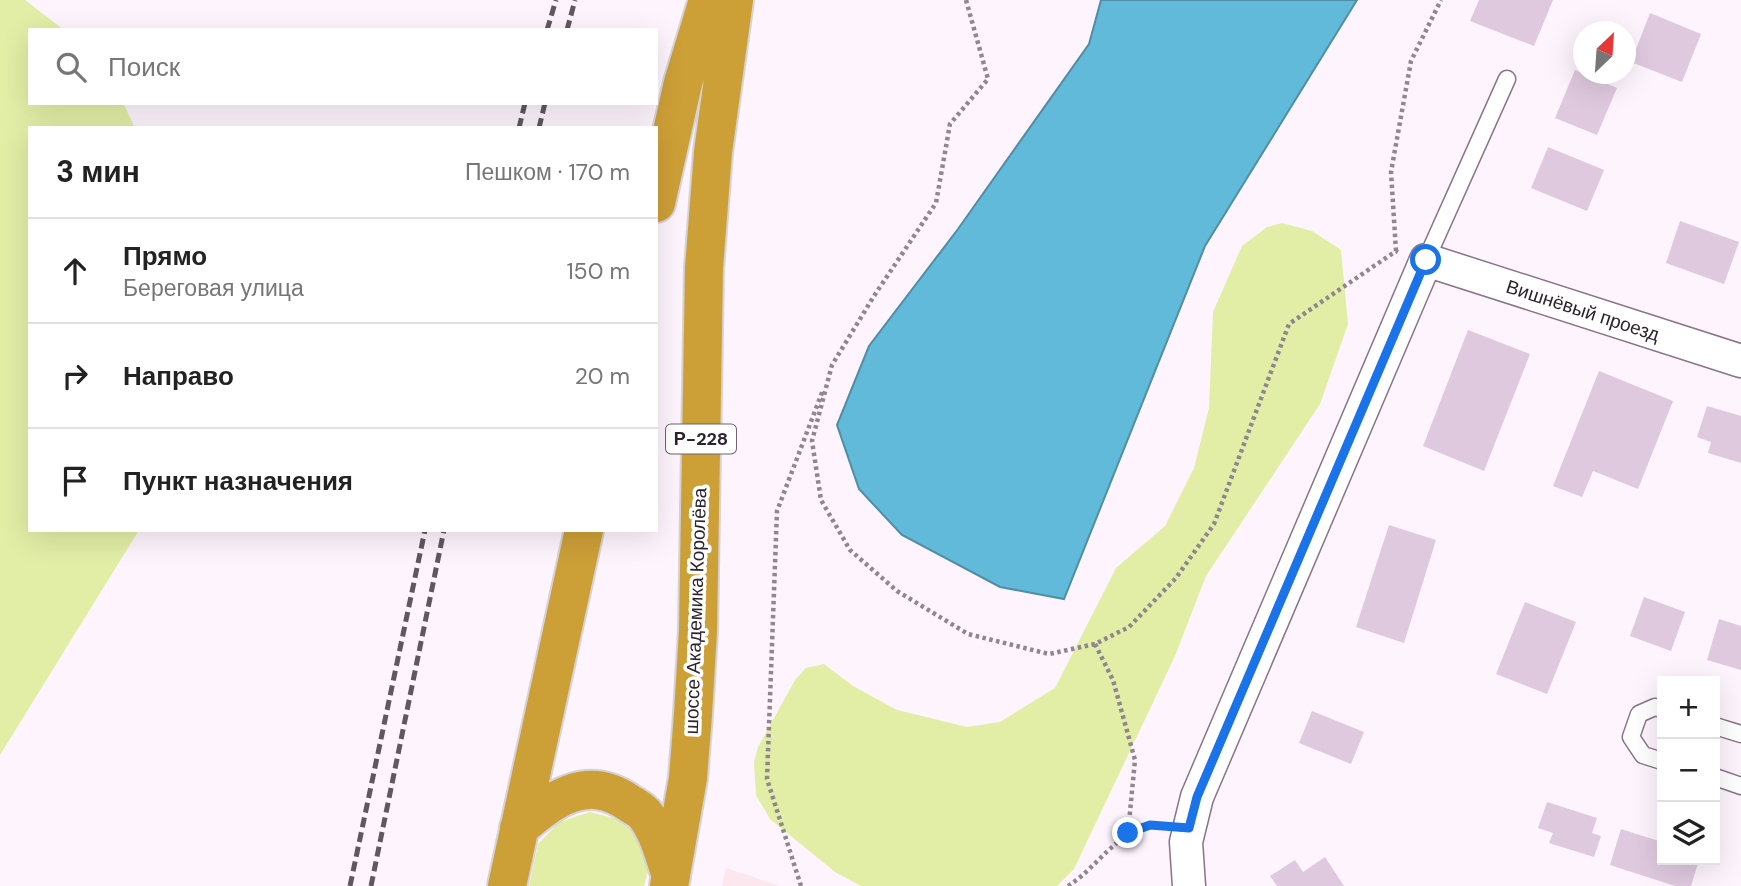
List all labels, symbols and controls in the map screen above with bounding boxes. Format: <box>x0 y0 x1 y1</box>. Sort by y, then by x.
north arrow <box>1573 21 1636 84</box>
search box <box>28 28 658 105</box>
icon: search <box>52 48 90 86</box>
text: Поиск <box>108 50 180 84</box>
text: 3 мин <box>56 152 140 191</box>
text: Пешком · 170 m <box>465 157 630 187</box>
text: Прямо <box>123 239 207 273</box>
route start <box>1410 244 1441 275</box>
icon: ahead <box>56 252 94 290</box>
text: 150 m <box>566 256 630 286</box>
text: Береговая улица <box>123 273 304 303</box>
street label: Вишнёвый проезд <box>1503 274 1663 347</box>
icon: right <box>56 357 94 395</box>
text: Направо <box>123 359 234 393</box>
text: 20 m <box>575 361 630 391</box>
road number: Р-228 <box>666 424 736 454</box>
icon: arrive <box>56 462 94 500</box>
text: Пункт назначения <box>123 464 353 498</box>
street label: шоссе Академика Королёва <box>679 487 712 735</box>
map controls <box>1657 676 1720 865</box>
button: + <box>1657 676 1720 739</box>
button: − <box>1657 739 1720 802</box>
button: layers <box>1657 802 1720 865</box>
route end <box>1112 817 1143 848</box>

